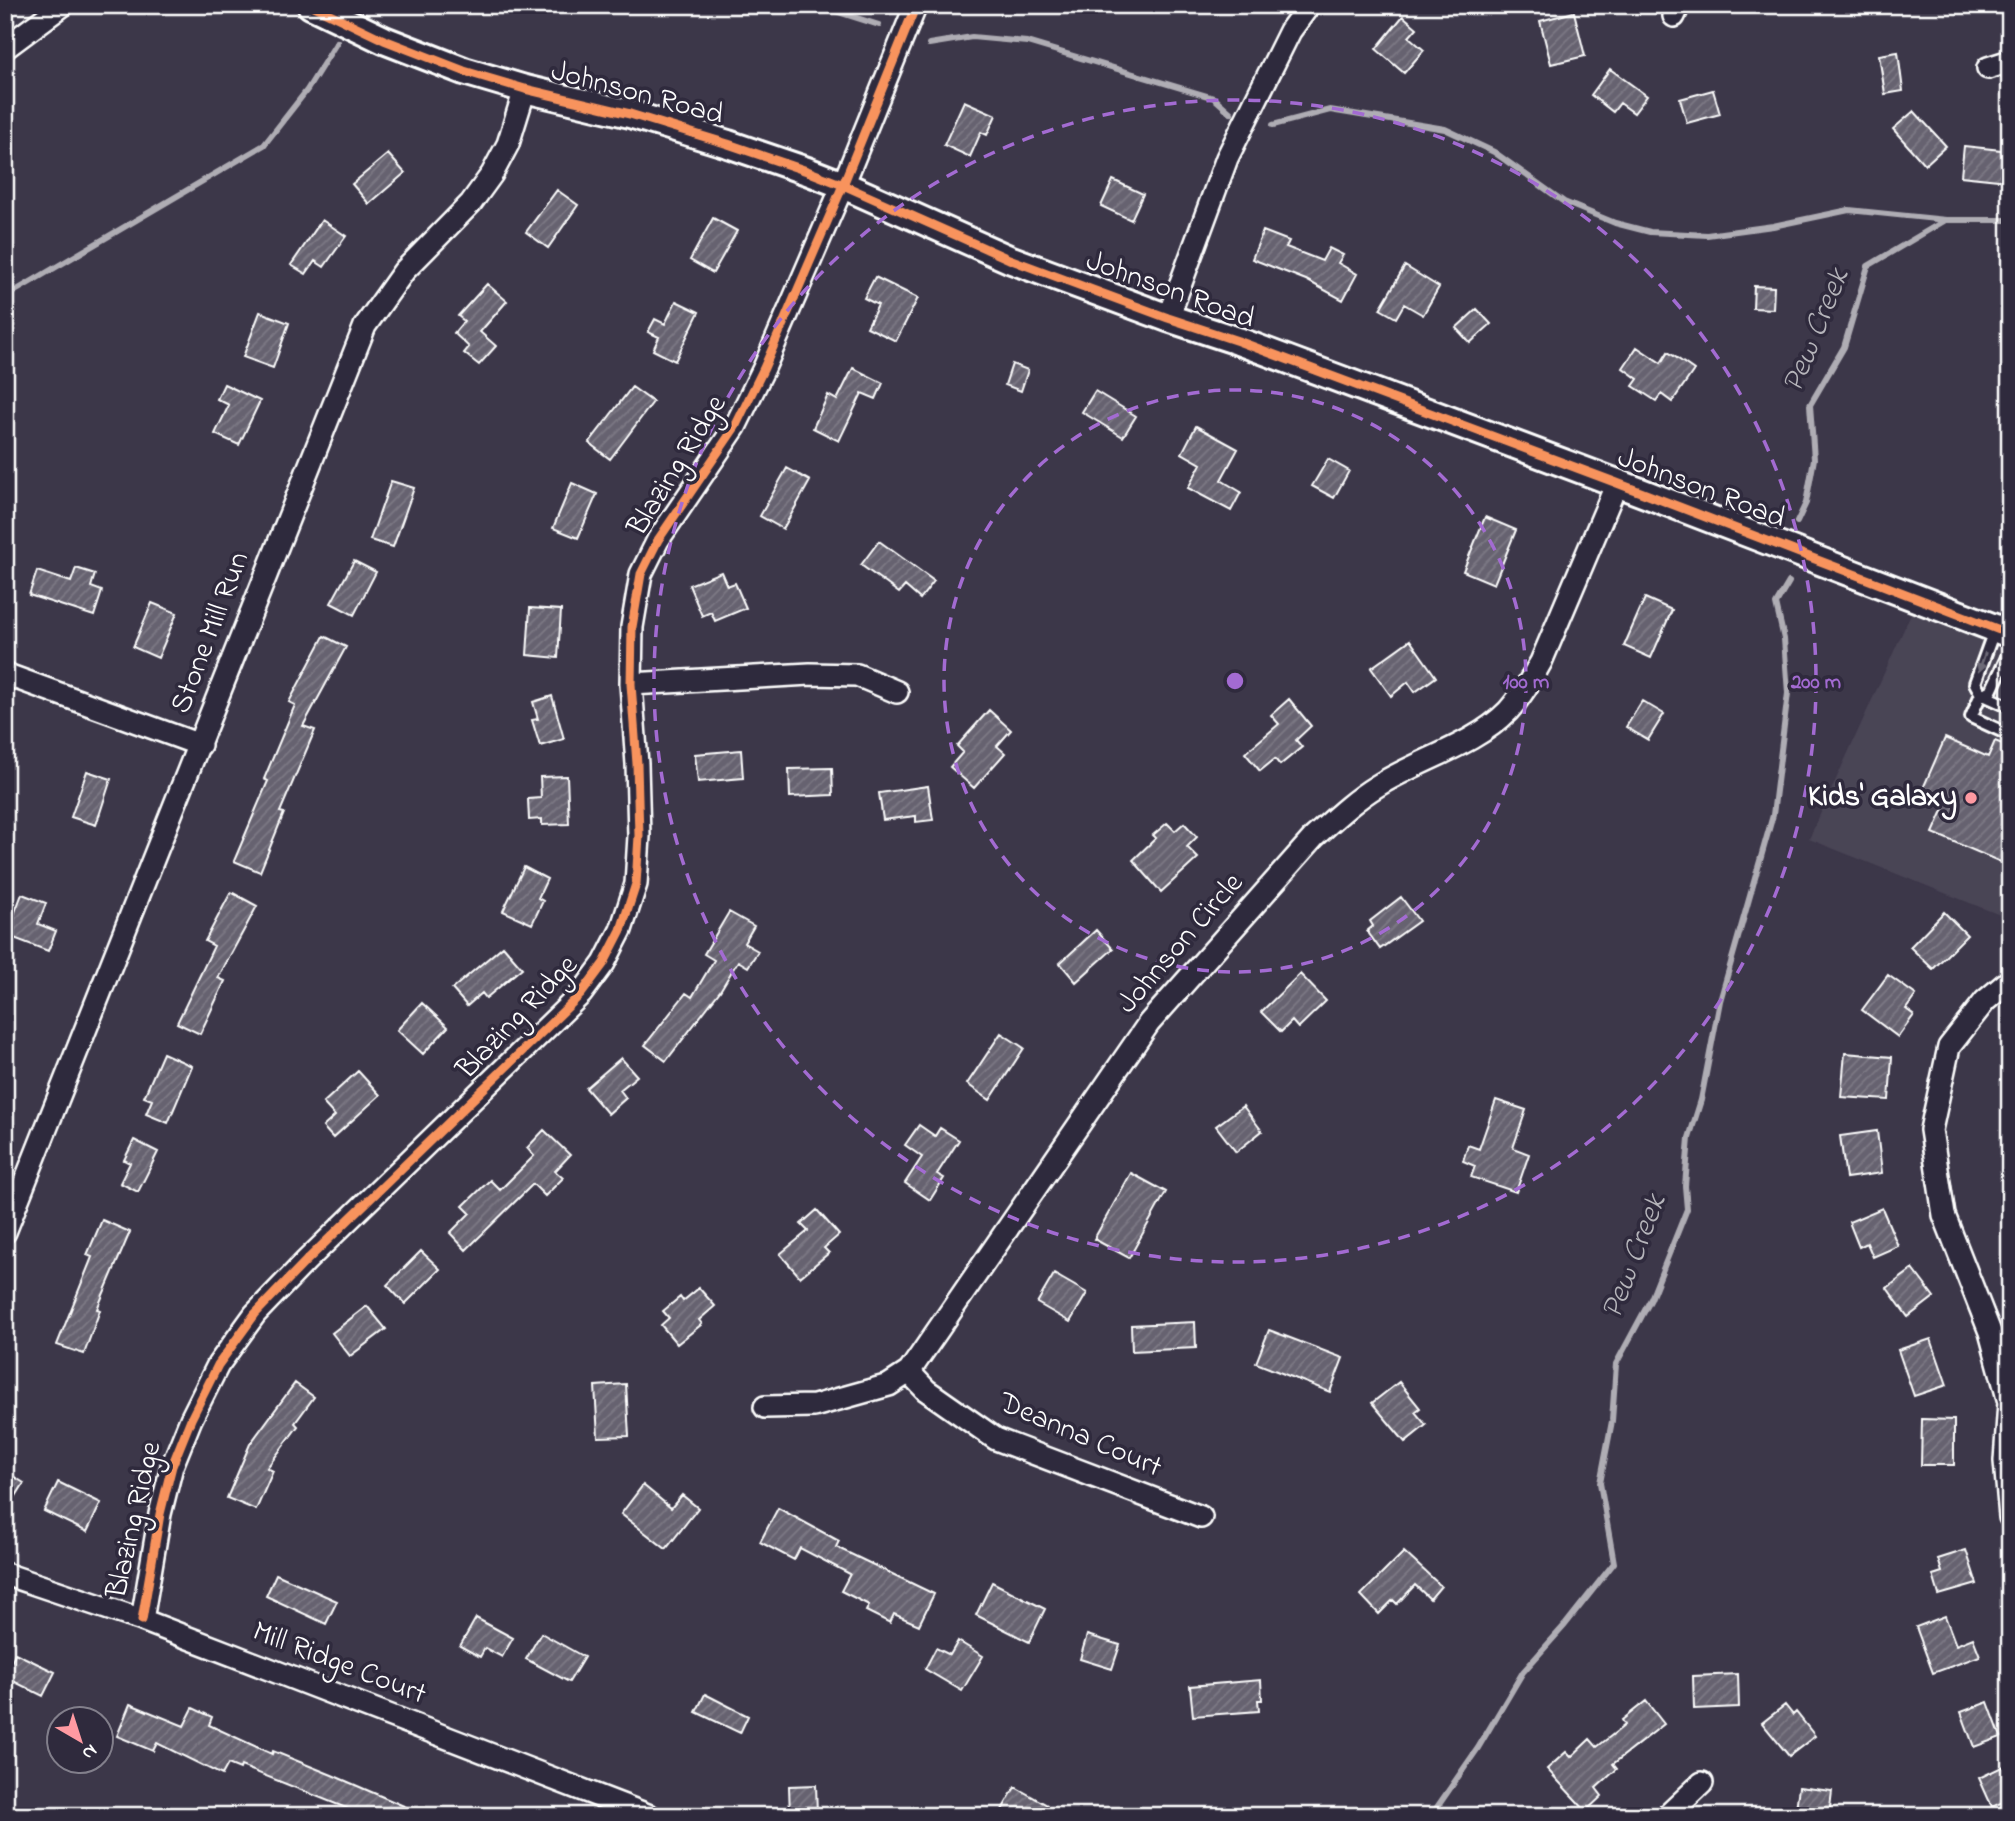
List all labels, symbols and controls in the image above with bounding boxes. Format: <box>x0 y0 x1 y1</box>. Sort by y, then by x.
street label: Johnson Road <box>546 50 728 138</box>
street label: Johnson Road <box>1079 240 1261 342</box>
water label: Pew Creek <box>1771 260 1864 400</box>
street label: Blazing Ridge <box>617 386 739 546</box>
street label: Johnson Road <box>1611 437 1792 541</box>
street label: Stone Mill Run <box>160 546 262 720</box>
one-way arrow <box>1977 651 1988 672</box>
text: 100 m <box>1503 668 1549 698</box>
text: 200 m <box>1790 668 1841 698</box>
centre of rings <box>1223 669 1247 693</box>
place label: Kids' Galaxy <box>1808 776 1957 820</box>
marker: Kids' Galaxy <box>1963 790 1979 806</box>
street label: Johnson Circle <box>1107 863 1255 1024</box>
street label: Blazing Ridge <box>446 945 589 1091</box>
water label: Pew Creek <box>1590 1186 1681 1326</box>
street label: Deanna Court <box>991 1381 1168 1490</box>
street label: Blazing Ridge <box>95 1437 174 1603</box>
street label: Mill Ridge Court <box>246 1611 432 1717</box>
north arrow <box>46 1706 116 1776</box>
text: N <box>76 1737 103 1766</box>

